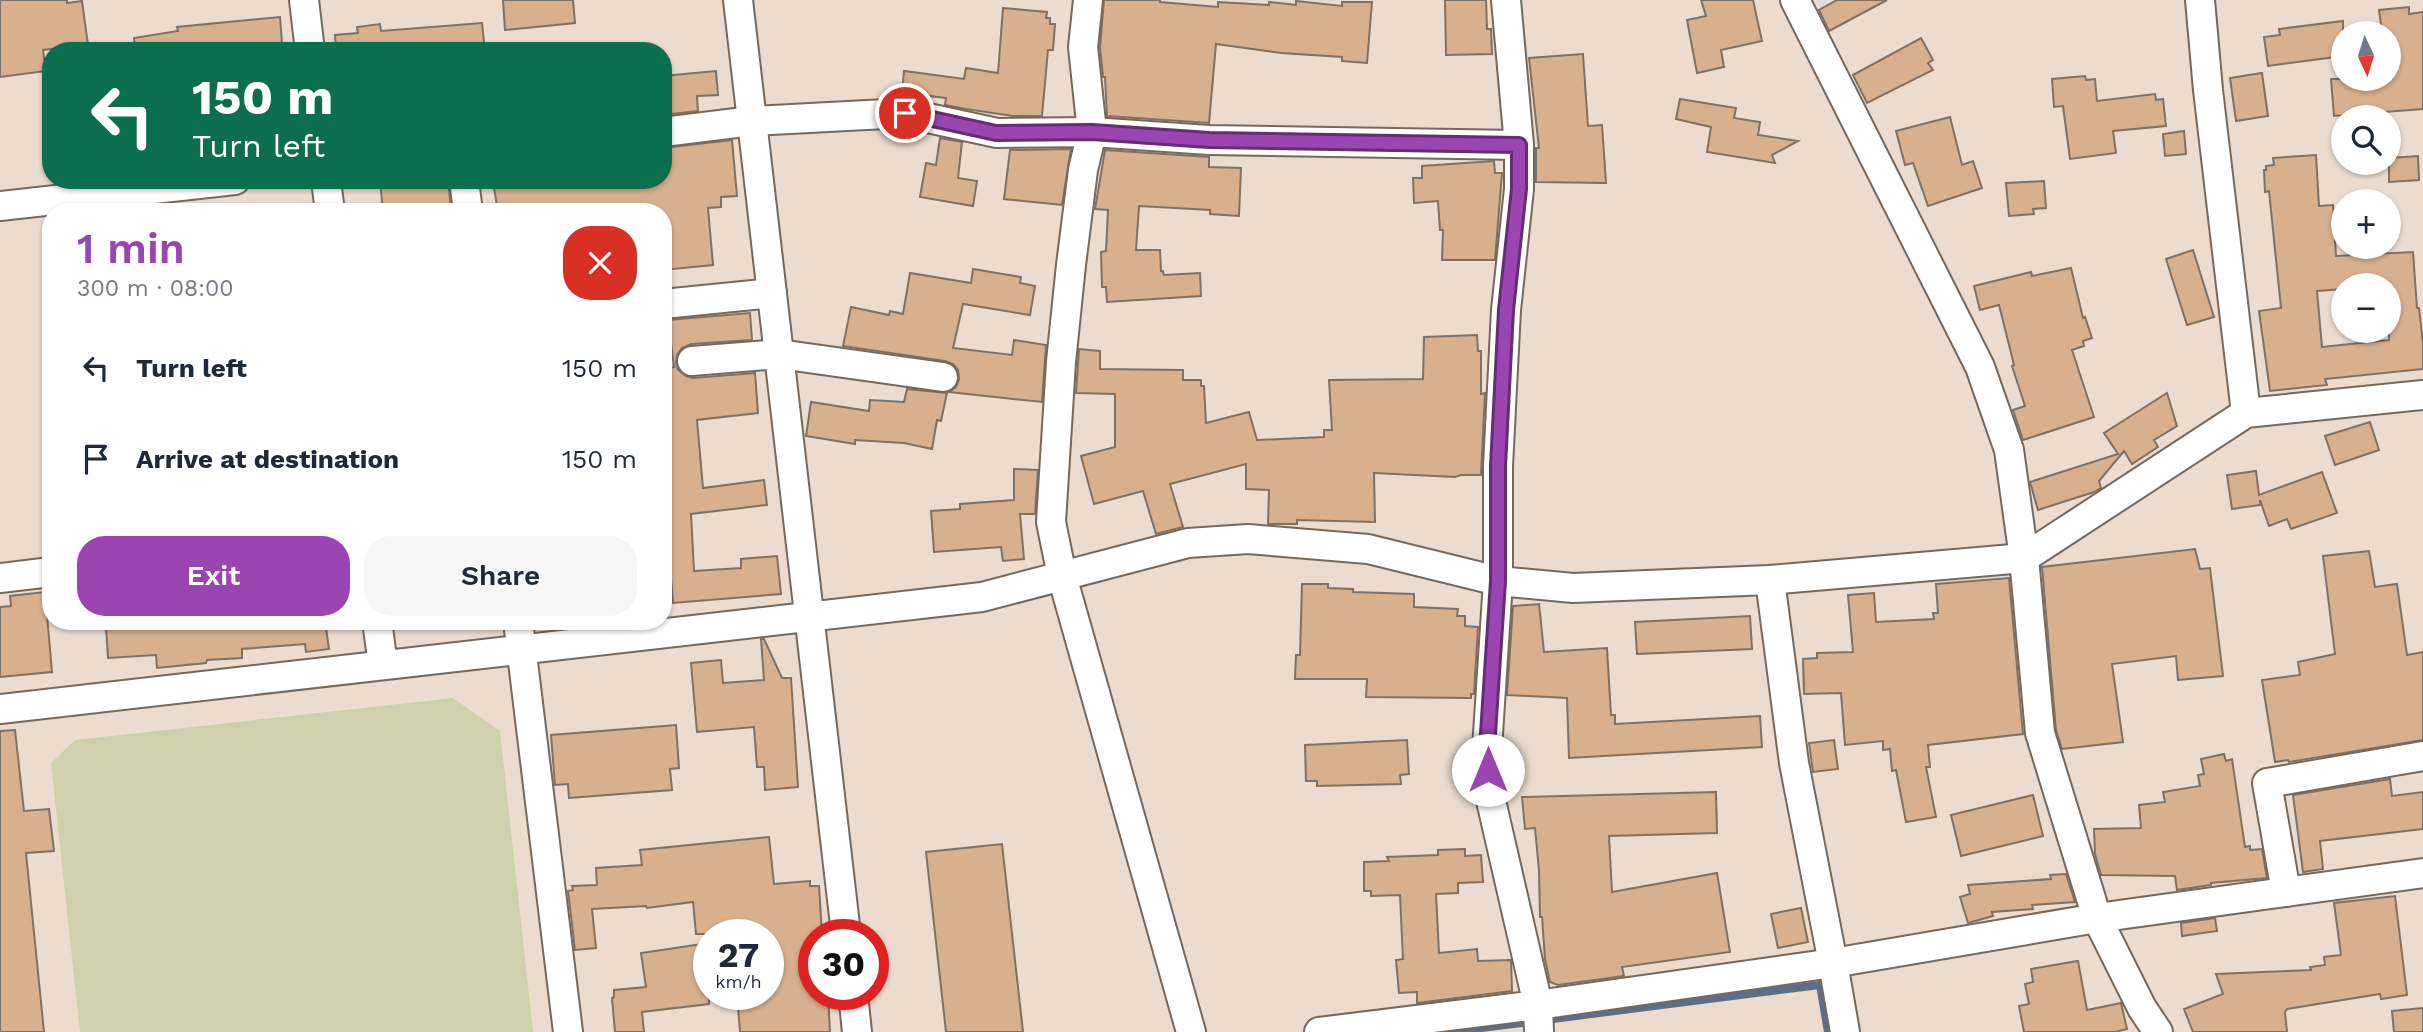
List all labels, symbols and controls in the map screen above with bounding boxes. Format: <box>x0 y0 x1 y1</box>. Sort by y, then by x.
north arrow <box>2331 21 2401 91</box>
map controls <box>2331 21 2401 343</box>
text: 150 m <box>192 68 333 126</box>
icon: left <box>77 70 168 161</box>
pin <box>875 83 935 143</box>
icon: arrive <box>886 94 924 132</box>
button: search <box>2331 105 2401 175</box>
text: Turn left <box>192 127 325 165</box>
button: + <box>2331 189 2401 259</box>
text: 1 min <box>77 224 185 273</box>
button: close <box>563 226 637 300</box>
button: − <box>2331 273 2401 343</box>
text: 300 m · 08:00 <box>77 275 234 302</box>
icon: left <box>77 349 115 387</box>
text: Turn left <box>136 353 247 383</box>
text: 150 m <box>562 353 637 383</box>
icon: arrive <box>77 440 115 478</box>
text: Arrive at destination <box>136 444 399 474</box>
text: 150 m <box>562 444 637 474</box>
button: Exit <box>77 536 350 616</box>
button: Share <box>364 536 637 616</box>
position arrow <box>1451 733 1525 807</box>
speed limit sign: 30 <box>798 919 889 1010</box>
text: 27 <box>718 934 759 976</box>
text: km/h <box>715 971 762 992</box>

